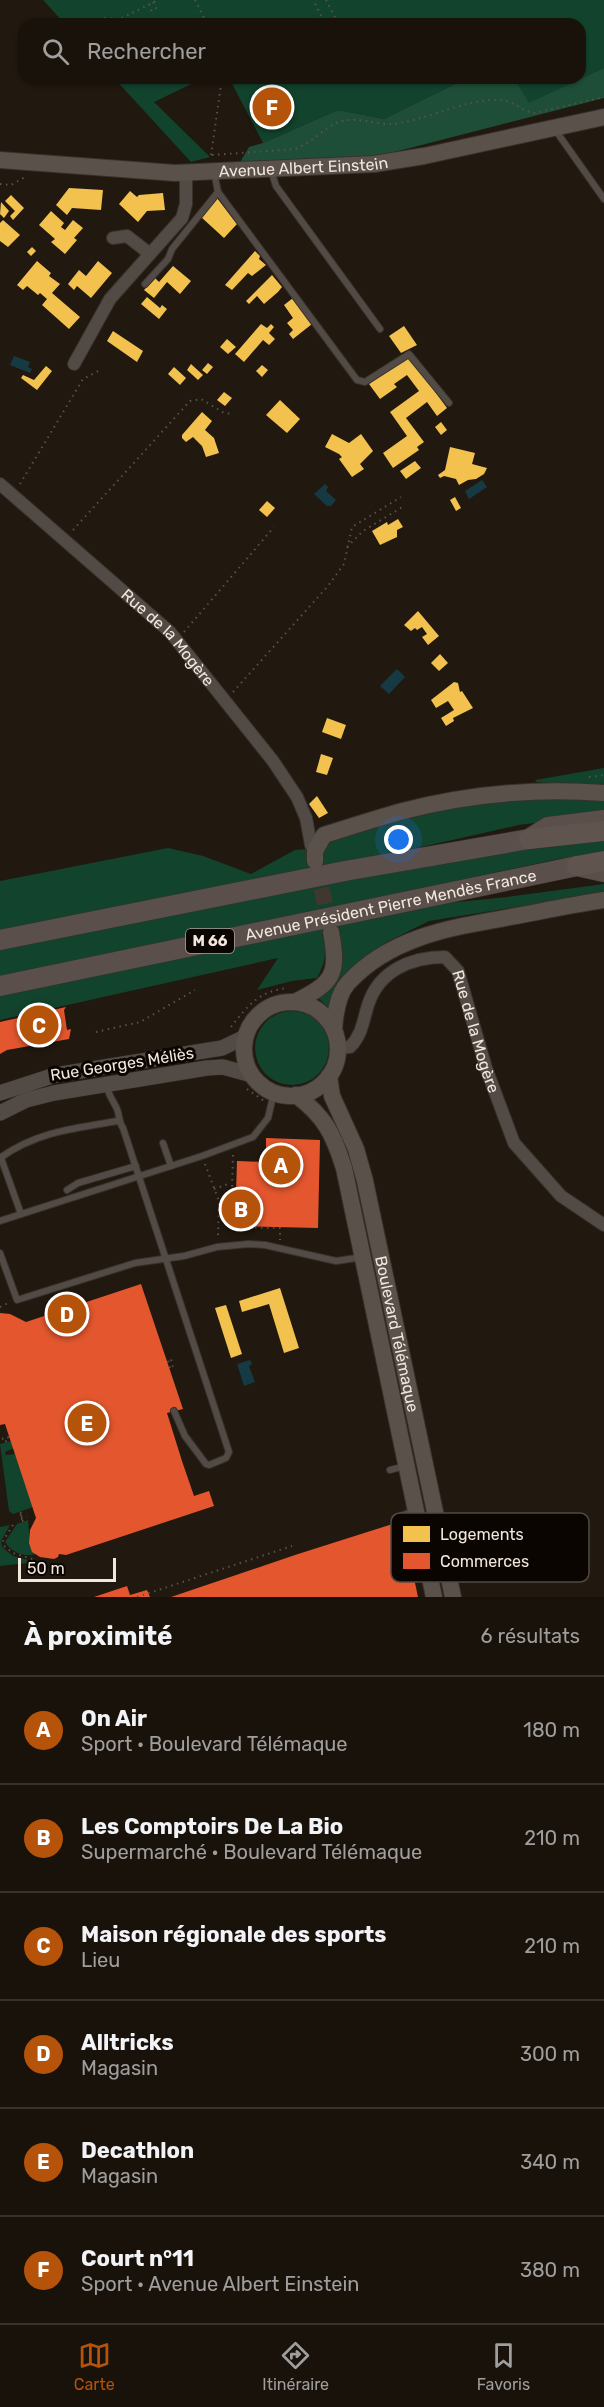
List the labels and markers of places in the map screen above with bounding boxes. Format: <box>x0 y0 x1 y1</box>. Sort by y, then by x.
pin: F <box>252 84 292 130</box>
pin: C <box>20 1002 58 1048</box>
pin: A <box>262 1142 300 1188</box>
pin: B <box>222 1186 260 1232</box>
pin: D <box>48 1292 86 1336</box>
pin: E <box>68 1400 106 1446</box>

